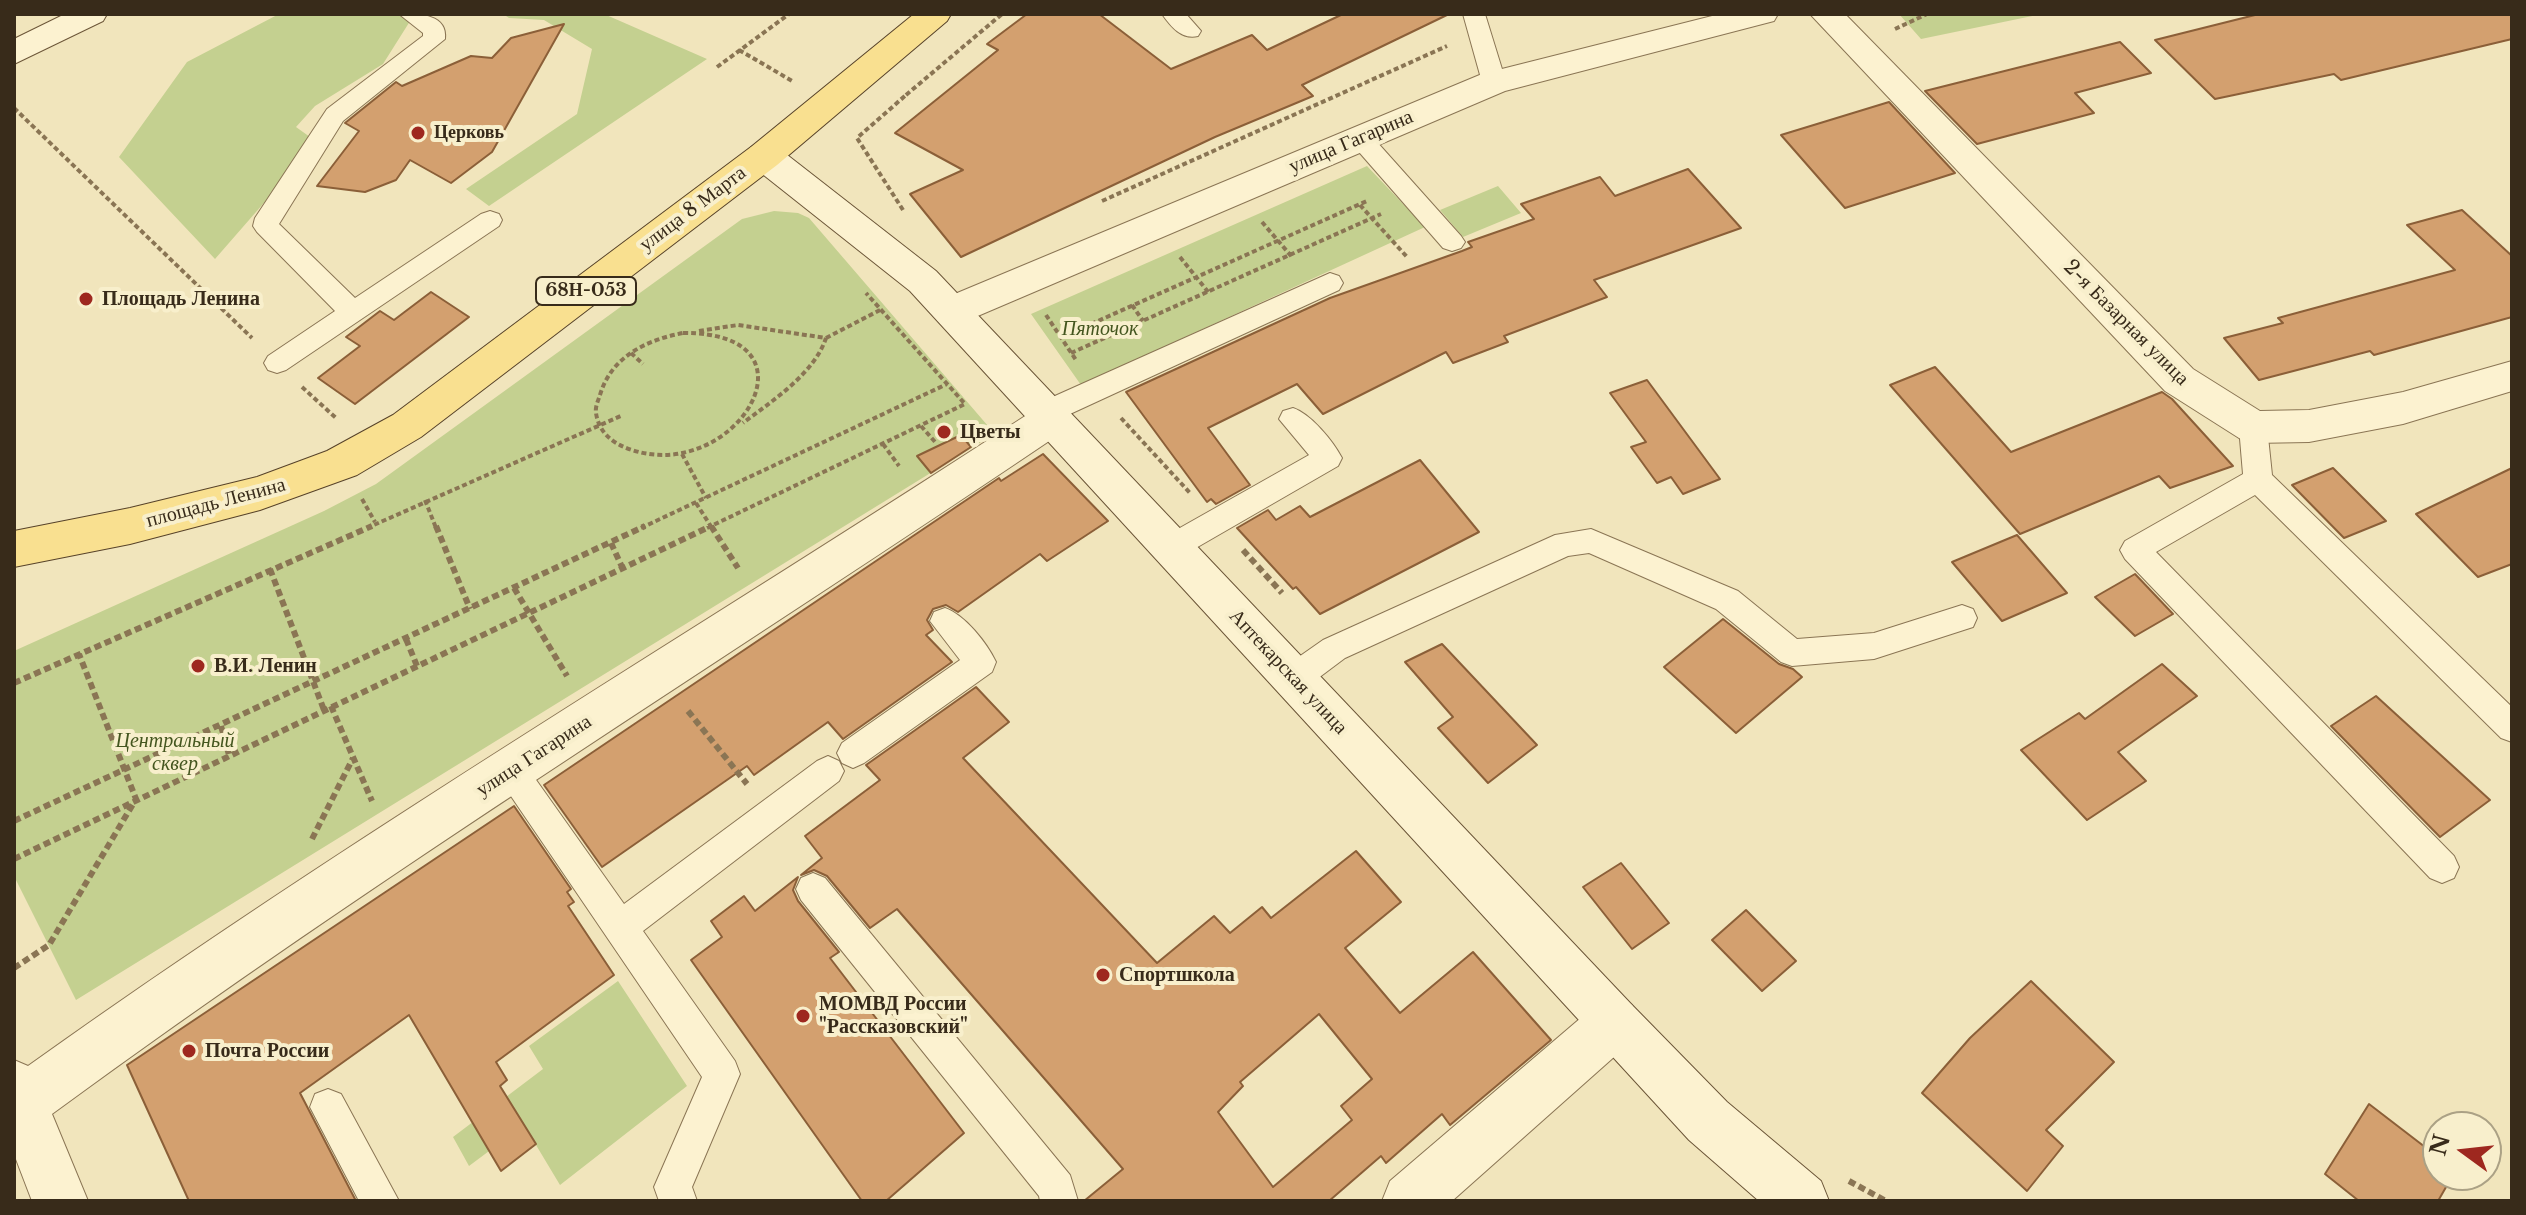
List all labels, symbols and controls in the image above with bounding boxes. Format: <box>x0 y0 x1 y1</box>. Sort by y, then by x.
street label: улица Гагарина <box>1285 105 1417 179</box>
place label: Церковь <box>434 122 504 144</box>
marker: Церковь <box>409 124 427 142</box>
street label: улица 8 Марта <box>635 161 751 257</box>
street label: 2-я Базарная улица <box>2058 255 2194 391</box>
road number: 68Н-053 <box>536 277 636 305</box>
place label: Площадь Ленина <box>102 287 260 311</box>
marker: Площадь Ленина <box>77 290 95 308</box>
park label: Пяточок <box>1062 317 1138 341</box>
place label: Цветы <box>960 420 1021 444</box>
marker: Цветы <box>935 423 953 441</box>
street label: площадь Ленина <box>144 473 288 533</box>
street label: Аптекарская улица <box>1224 604 1352 740</box>
place label: В.И. Ленин <box>214 654 317 678</box>
marker: В.И. Ленин <box>189 657 207 675</box>
street label: улица Гагарина <box>472 710 596 802</box>
park label: Центральный сквер <box>116 729 234 776</box>
place label: Спортшкола <box>1119 963 1235 987</box>
marker: Спортшкола <box>1094 966 1112 984</box>
place label: МОМВД России "Рассказовский" <box>819 992 968 1039</box>
marker: МОМВД России "Рассказовский" <box>794 1007 812 1025</box>
place label: Почта России <box>205 1039 329 1063</box>
marker: Почта России <box>180 1042 198 1060</box>
north arrow <box>2422 1111 2502 1191</box>
text: N <box>2425 1132 2456 1159</box>

